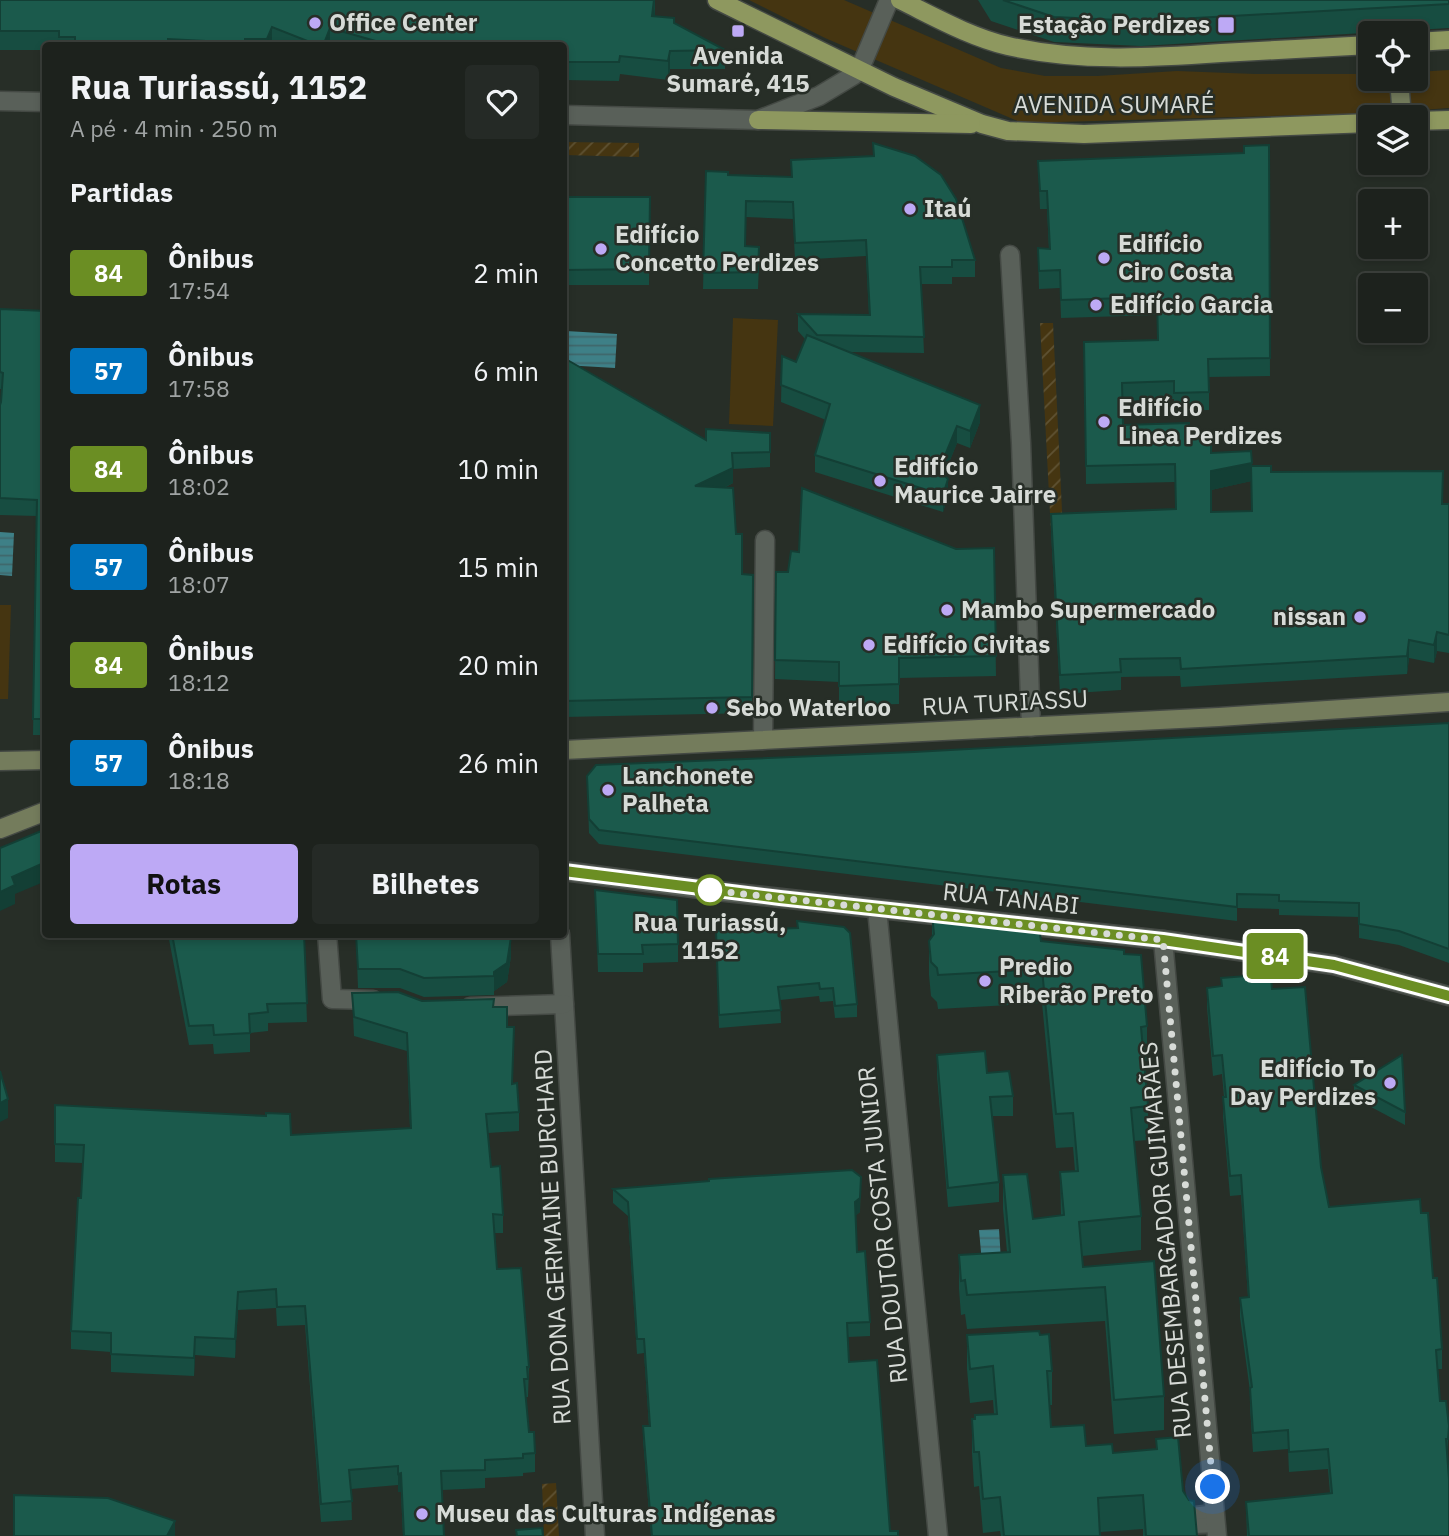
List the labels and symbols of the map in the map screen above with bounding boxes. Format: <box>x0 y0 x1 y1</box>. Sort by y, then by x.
place label: Office Center <box>329 6 478 38</box>
place label: Estação Perdizes <box>1018 8 1210 40</box>
marker: Office Center <box>307 15 323 31</box>
marker: Estação Perdizes <box>1216 15 1236 35</box>
marker: Avenida Sumaré, 415 <box>730 23 746 39</box>
place label: Avenida Sumaré, 415 <box>666 39 810 99</box>
street label: AVENIDA SUMARÉ <box>1014 88 1214 120</box>
place label: Itaú <box>924 192 972 224</box>
marker: Itaú <box>902 201 918 217</box>
place label: Edifício Concetto Perdizes <box>615 218 819 278</box>
place label: Edifício Ciro Costa <box>1118 227 1233 287</box>
marker: Edifício Concetto Perdizes <box>593 241 609 257</box>
marker: Edifício Ciro Costa <box>1096 250 1112 266</box>
place label: Edifício Garcia <box>1110 288 1274 320</box>
marker: Edifício Garcia <box>1088 297 1104 313</box>
place label: Edifício Linea Perdizes <box>1118 391 1282 451</box>
marker: Edifício Linea Perdizes <box>1096 414 1112 430</box>
place label: Edifício Maurice Jairre <box>894 450 1056 510</box>
marker: Edifício Maurice Jairre <box>872 473 888 489</box>
place label: Mambo Supermercado <box>961 593 1215 625</box>
place label: nissan <box>1273 600 1346 632</box>
marker: Mambo Supermercado <box>939 602 955 618</box>
marker: nissan <box>1352 609 1368 625</box>
place label: Edifício Civitas <box>883 628 1050 660</box>
marker: Edifício Civitas <box>861 637 877 653</box>
street label: RUA TURIASSU <box>921 682 1089 722</box>
place label: Sebo Waterloo <box>726 691 891 723</box>
marker: Sebo Waterloo <box>704 700 720 716</box>
place label: Lanchonete Palheta <box>622 759 753 819</box>
marker: Lanchonete Palheta <box>600 782 616 798</box>
marker: Rua Turiassú, 1152 <box>695 875 725 905</box>
street label: RUA TANABI <box>941 875 1081 921</box>
place label: Rua Turiassú, 1152 <box>633 906 787 966</box>
line badge: 84 <box>1244 933 1306 979</box>
place label: Predio Riberão Preto <box>999 950 1154 1010</box>
marker: Predio Riberão Preto <box>977 973 993 989</box>
street label: RUA DESEMBARGADOR GUIMARÃES <box>1132 1041 1198 1440</box>
street label: RUA DONA GERMAINE BURCHARD <box>526 1048 578 1426</box>
place label: Edifício To Day Perdizes <box>1230 1052 1376 1112</box>
street label: RUA DOUTOR COSTA JUNIOR <box>849 1065 915 1385</box>
marker: Edifício To Day Perdizes <box>1382 1075 1398 1091</box>
your location <box>1195 1469 1230 1504</box>
place label: Museu das Culturas Indígenas <box>436 1497 776 1529</box>
marker: Museu das Culturas Indígenas <box>414 1506 430 1522</box>

